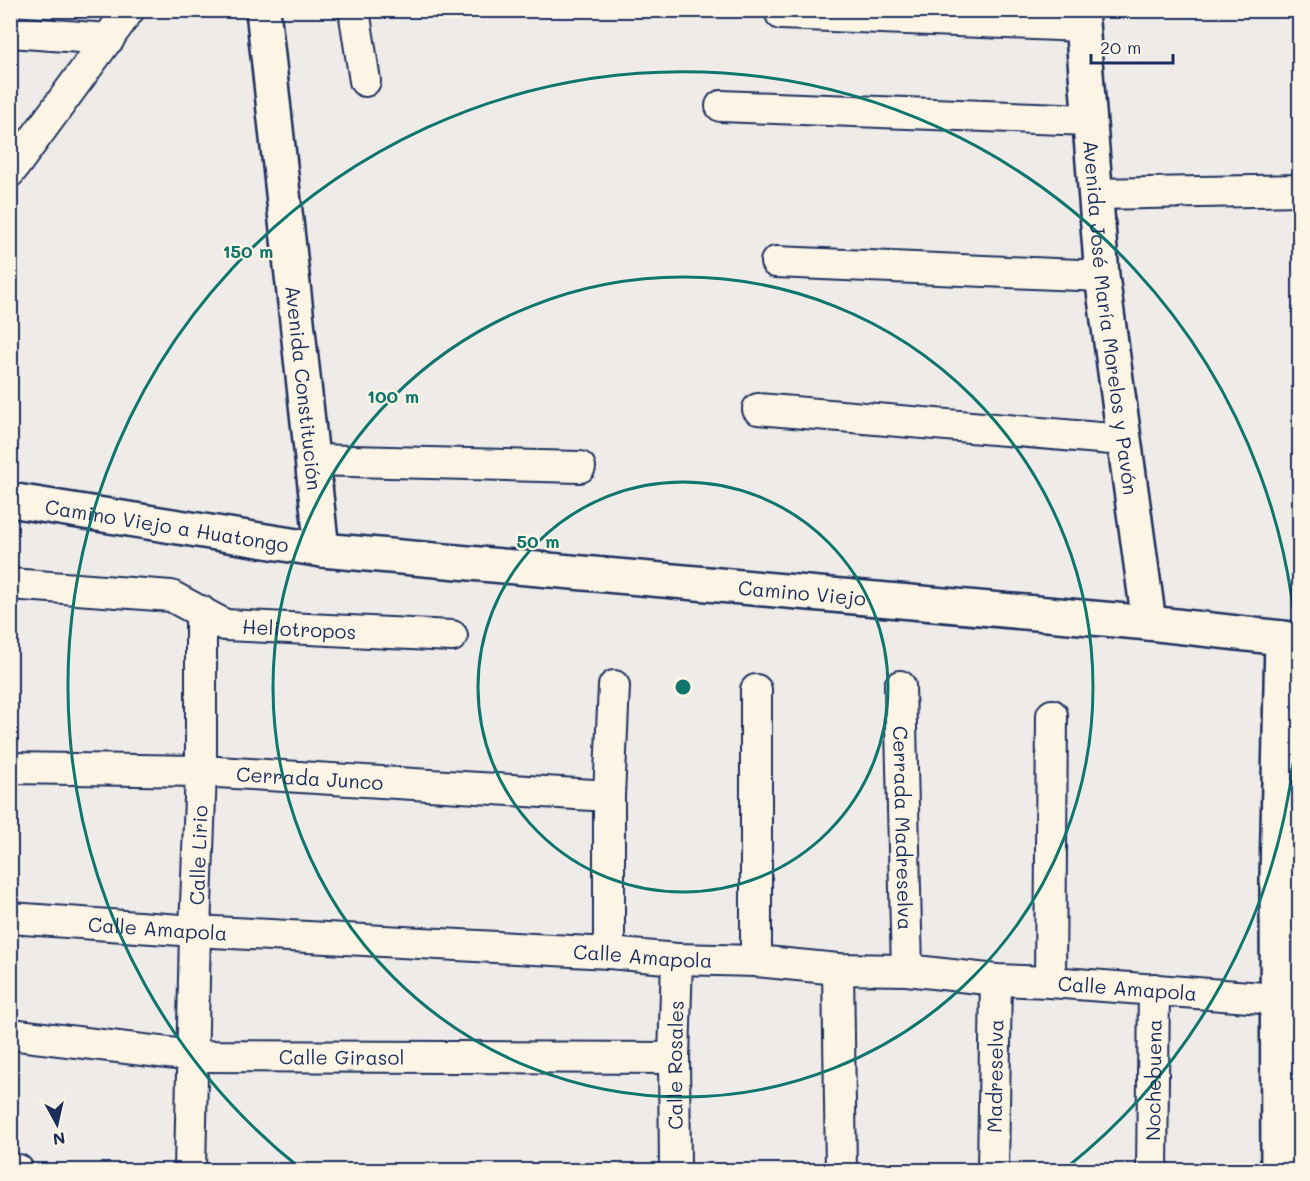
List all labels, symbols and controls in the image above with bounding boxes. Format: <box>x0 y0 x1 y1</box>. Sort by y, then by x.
scale bar <box>1091 27 1174 65</box>
text: 20 m <box>1100 35 1141 59</box>
street label: Avenida José María Morelos y Pavón <box>1078 139 1145 496</box>
text: 150 m <box>223 239 273 263</box>
street label: Avenida Constitución <box>280 284 328 492</box>
text: 100 m <box>367 384 419 408</box>
street label: Camino Viejo a Huatongo <box>43 493 291 558</box>
text: 50 m <box>517 529 559 553</box>
street label: Camino Viejo <box>737 574 867 611</box>
street label: Heliotropos <box>241 613 357 644</box>
centre of rings <box>673 677 693 697</box>
street label: Cerrada Madreselva <box>888 725 919 931</box>
street label: Cerrada Junco <box>235 760 384 795</box>
street label: Calle Lirio <box>183 804 213 906</box>
street label: Calle Amapola <box>87 911 228 946</box>
street label: Calle Amapola <box>573 938 713 973</box>
street label: Calle Amapola <box>1057 970 1198 1006</box>
street label: Calle Rosales <box>661 1000 689 1130</box>
street label: Madreselva <box>981 1019 1008 1133</box>
street label: Nochebuena <box>1139 1019 1167 1141</box>
street label: Calle Girasol <box>279 1043 405 1070</box>
north arrow <box>27 1094 87 1154</box>
text: N <box>52 1128 67 1151</box>

